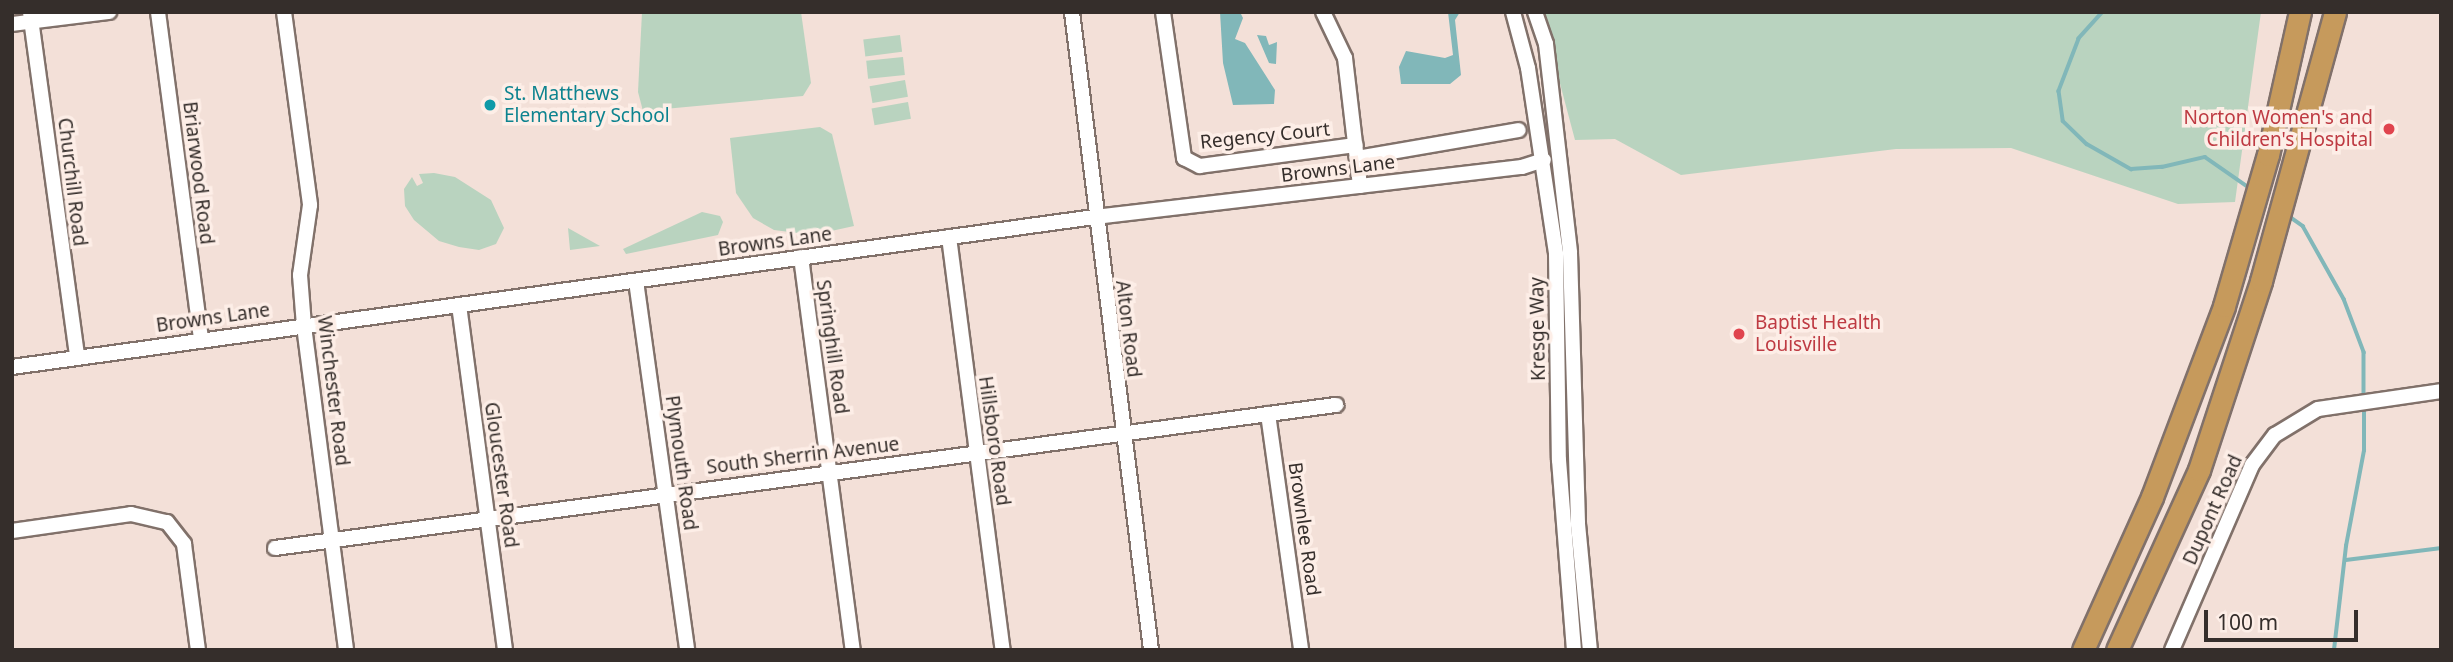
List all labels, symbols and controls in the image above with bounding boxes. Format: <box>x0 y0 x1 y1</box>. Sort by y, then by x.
place label: St. Matthews Elementary School <box>504 83 670 127</box>
marker: St. Matthews Elementary School <box>482 97 498 113</box>
street label: Briarwood Road <box>178 100 218 246</box>
place label: Norton Women's and Children's Hospital <box>2184 107 2373 151</box>
street label: Churchill Road <box>53 117 91 247</box>
street label: Regency Court <box>1199 118 1331 154</box>
marker: Norton Women's and Children's Hospital <box>2379 119 2399 139</box>
street label: Browns Lane <box>1280 151 1396 187</box>
street label: Browns Lane <box>717 223 833 261</box>
street label: Kresge Way <box>1526 277 1550 381</box>
street label: Springhill Road <box>811 278 853 416</box>
street label: Alton Road <box>1111 279 1145 379</box>
street label: Browns Lane <box>155 299 271 337</box>
place label: Baptist Health Louisville <box>1755 312 1881 356</box>
street label: Winchester Road <box>312 315 354 467</box>
marker: Baptist Health Louisville <box>1729 324 1749 344</box>
street label: Hillsboro Road <box>974 375 1014 507</box>
street label: Plymouth Road <box>660 394 702 532</box>
street label: Gloucester Road <box>479 401 523 549</box>
street label: South Sherrin Avenue <box>705 433 901 479</box>
street label: Dupont Road <box>2179 451 2247 569</box>
street label: Brownlee Road <box>1283 461 1325 597</box>
scale bar <box>2208 596 2362 640</box>
text: 100 m <box>2217 608 2278 636</box>

